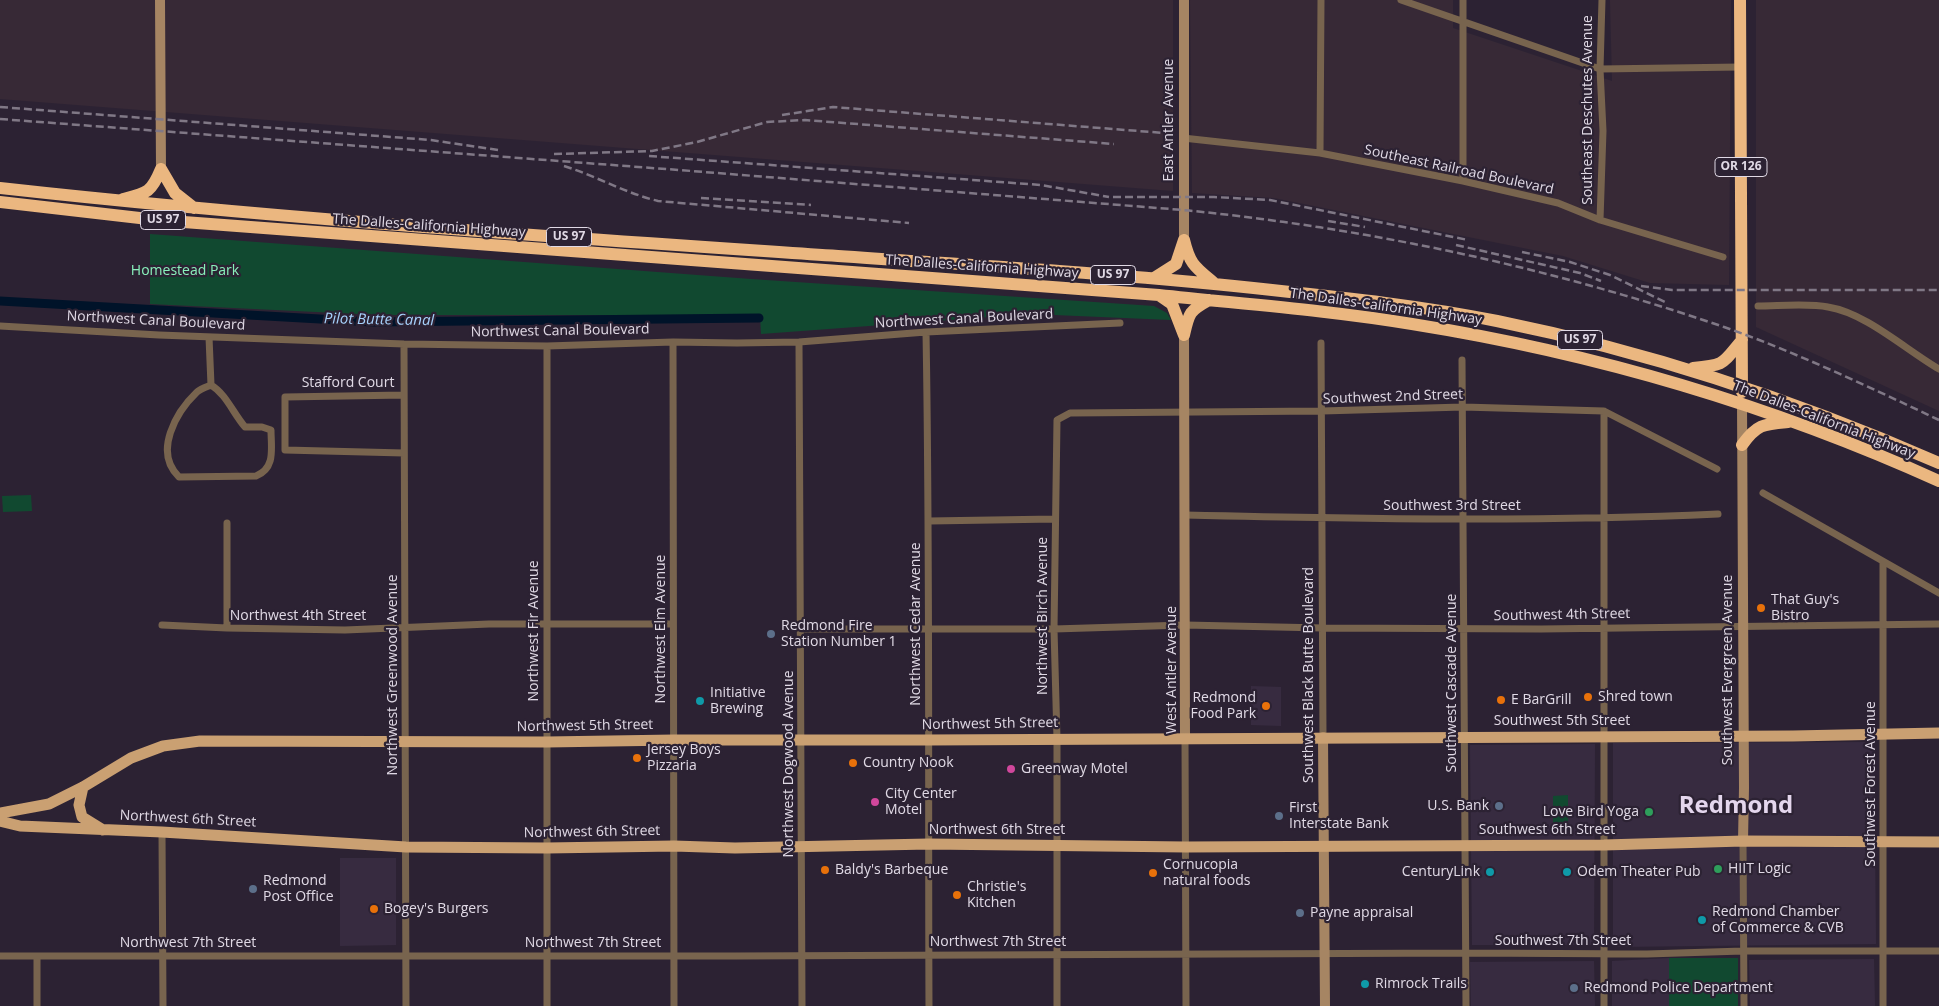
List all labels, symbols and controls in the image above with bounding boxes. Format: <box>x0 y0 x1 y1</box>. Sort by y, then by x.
street label: Southeast Deschutes Avenue <box>1580 15 1596 205</box>
street label: East Antler Avenue <box>1161 59 1177 181</box>
street label: Southeast Railroad Boulevard <box>1363 142 1555 198</box>
road number: OR 126 <box>1715 158 1767 176</box>
road number: US 97 <box>140 210 186 230</box>
street label: The Dalles-California Highway <box>332 211 526 241</box>
road number: US 97 <box>546 228 592 246</box>
street label: The Dalles-California Highway <box>885 252 1079 282</box>
park label: Homestead Park <box>131 263 239 279</box>
road number: US 97 <box>1090 266 1136 284</box>
street label: The Dalles-California Highway <box>1289 285 1483 329</box>
street label: Northwest Canal Boulevard <box>874 306 1054 332</box>
street label: Northwest Canal Boulevard <box>66 308 246 334</box>
water label: Pilot Butte Canal <box>324 310 434 330</box>
street label: Northwest Canal Boulevard <box>470 321 650 341</box>
road number: US 97 <box>1558 330 1602 350</box>
street label: Stafford Court <box>302 375 394 391</box>
street label: The Dalles-California Highway <box>1731 377 1917 463</box>
street label: Southwest 2nd Street <box>1323 386 1463 408</box>
street label: Southwest 3rd Street <box>1383 498 1521 514</box>
street label: Northwest Birch Avenue <box>1035 537 1051 695</box>
street label: Northwest Cedar Avenue <box>908 542 924 706</box>
street label: Northwest Elm Avenue <box>653 555 669 703</box>
street label: Northwest Fir Avenue <box>526 560 542 702</box>
street label: Southwest Black Butte Boulevard <box>1301 567 1317 783</box>
street label: Northwest Greenwood Avenue <box>385 574 401 776</box>
street label: Southwest Evergreen Avenue <box>1720 575 1736 765</box>
place label: That Guy's Bistro <box>1771 592 1839 624</box>
street label: Southwest Cascade Avenue <box>1444 594 1460 772</box>
marker: That Guy's Bistro <box>1755 602 1767 614</box>
street label: Southwest 4th Street <box>1494 605 1630 625</box>
street label: West Antler Avenue <box>1164 606 1180 734</box>
street label: Northwest 4th Street <box>230 608 366 624</box>
place label: Redmond Fire Station Number 1 <box>781 618 896 650</box>
marker: Redmond Fire Station Number 1 <box>765 628 777 640</box>
street label: Northwest Dogwood Avenue <box>781 670 797 858</box>
place label: Initiative Brewing <box>710 685 766 718</box>
place label: Shred town <box>1598 689 1673 705</box>
place label: Redmond Food Park <box>1190 690 1256 722</box>
marker: Shred town <box>1582 691 1594 703</box>
place label: E BarGrill <box>1511 692 1571 708</box>
marker: E BarGrill <box>1495 694 1507 706</box>
marker: Initiative Brewing <box>694 695 706 707</box>
marker: Redmond Food Park <box>1260 700 1272 712</box>
street label: Southwest Forest Avenue <box>1863 701 1879 867</box>
street label: Southwest 5th Street <box>1494 713 1630 729</box>
street label: Northwest 5th Street <box>922 714 1058 734</box>
street label: Northwest 5th Street <box>517 716 653 736</box>
place label: Jersey Boys Pizzaria <box>647 742 721 774</box>
marker: Jersey Boys Pizzaria <box>631 752 643 764</box>
place label: Country Nook <box>863 755 954 771</box>
marker: Country Nook <box>847 757 859 769</box>
place label: Greenway Motel <box>1021 761 1128 777</box>
marker: Greenway Motel <box>1005 763 1017 775</box>
place label: City Center Motel <box>885 786 957 819</box>
district label: Redmond <box>1679 792 1793 820</box>
marker: City Center Motel <box>869 796 881 808</box>
place label: U.S. Bank <box>1427 798 1489 814</box>
place label: First Interstate Bank <box>1289 800 1389 832</box>
marker: U.S. Bank <box>1493 800 1505 812</box>
place label: Love Bird Yoga <box>1543 804 1639 820</box>
marker: Love Bird Yoga <box>1643 806 1655 818</box>
street label: Northwest 6th Street <box>119 807 257 831</box>
marker: First Interstate Bank <box>1273 810 1285 822</box>
street label: Northwest 6th Street <box>524 822 660 842</box>
street label: Northwest 6th Street <box>929 822 1065 838</box>
street label: Southwest 6th Street <box>1479 822 1615 838</box>
place label: Cornucopia natural foods <box>1163 857 1250 890</box>
place label: HIIT Logic <box>1728 861 1791 877</box>
place label: Baldy's Barbeque <box>835 862 948 878</box>
marker: HIIT Logic <box>1712 863 1724 875</box>
marker: Baldy's Barbeque <box>819 864 831 876</box>
place label: CenturyLink <box>1402 864 1480 880</box>
place label: Odem Theater Pub <box>1577 864 1701 880</box>
marker: CenturyLink <box>1484 866 1496 878</box>
marker: Odem Theater Pub <box>1561 866 1573 878</box>
marker: Cornucopia natural foods <box>1147 867 1159 879</box>
place label: Redmond Post Office <box>263 873 334 906</box>
place label: Christie's Kitchen <box>967 879 1026 912</box>
marker: Redmond Post Office <box>247 883 259 895</box>
marker: Christie's Kitchen <box>951 889 963 901</box>
place label: Bogey's Burgers <box>384 901 489 917</box>
marker: Bogey's Burgers <box>368 903 380 915</box>
place label: Redmond Chamber of Commerce & CVB <box>1712 904 1844 936</box>
place label: Payne appraisal <box>1310 905 1413 921</box>
marker: Payne appraisal <box>1294 907 1306 919</box>
marker: Redmond Chamber of Commerce & CVB <box>1696 914 1708 926</box>
street label: Southwest 7th Street <box>1495 933 1631 949</box>
street label: Northwest 7th Street <box>930 934 1066 950</box>
street label: Northwest 7th Street <box>120 935 256 951</box>
street label: Northwest 7th Street <box>525 935 661 951</box>
place label: Rimrock Trails <box>1375 976 1467 992</box>
marker: Rimrock Trails <box>1359 978 1371 990</box>
place label: Redmond Police Department <box>1584 980 1773 996</box>
marker: Redmond Police Department <box>1568 982 1580 994</box>

